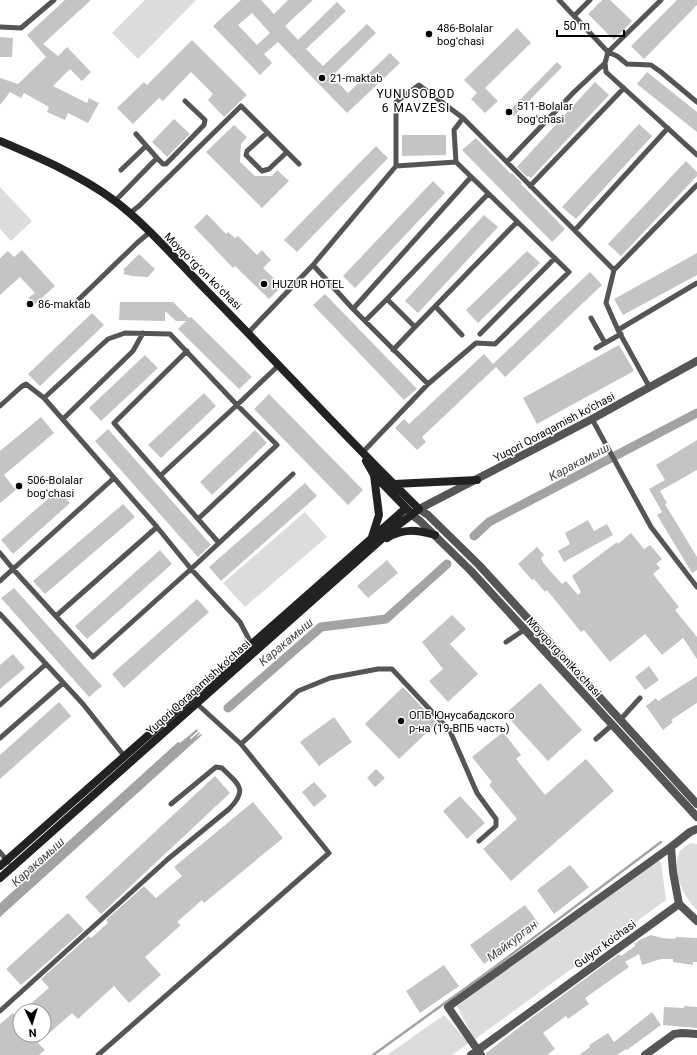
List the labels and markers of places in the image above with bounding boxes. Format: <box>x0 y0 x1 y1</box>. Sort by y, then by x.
place label: 486-Bolalar bogʻchasi <box>437 22 493 48</box>
marker: 486-Bolalar bogʻchasi <box>424 29 434 39</box>
place label: 21-maktab <box>330 72 382 85</box>
marker: 21-maktab <box>317 73 327 83</box>
place label: 511-Bolalar bogʻchasi <box>517 100 573 126</box>
marker: 511-Bolalar bogʻchasi <box>504 107 514 117</box>
place label: HUZUR HOTEL <box>272 278 344 291</box>
marker: HUZUR HOTEL <box>259 279 269 289</box>
place label: 86-maktab <box>38 298 90 311</box>
marker: 86-maktab <box>25 299 35 309</box>
place label: 506-Bolalar bogʻchasi <box>27 474 83 500</box>
marker: 506-Bolalar bogʻchasi <box>14 481 24 491</box>
place label: ОПБ Юнусабадского р-на (19-ВПБ часть) <box>409 709 515 735</box>
marker: ОПБ Юнусабадского р-на (19-ВПБ часть) <box>396 716 406 726</box>

